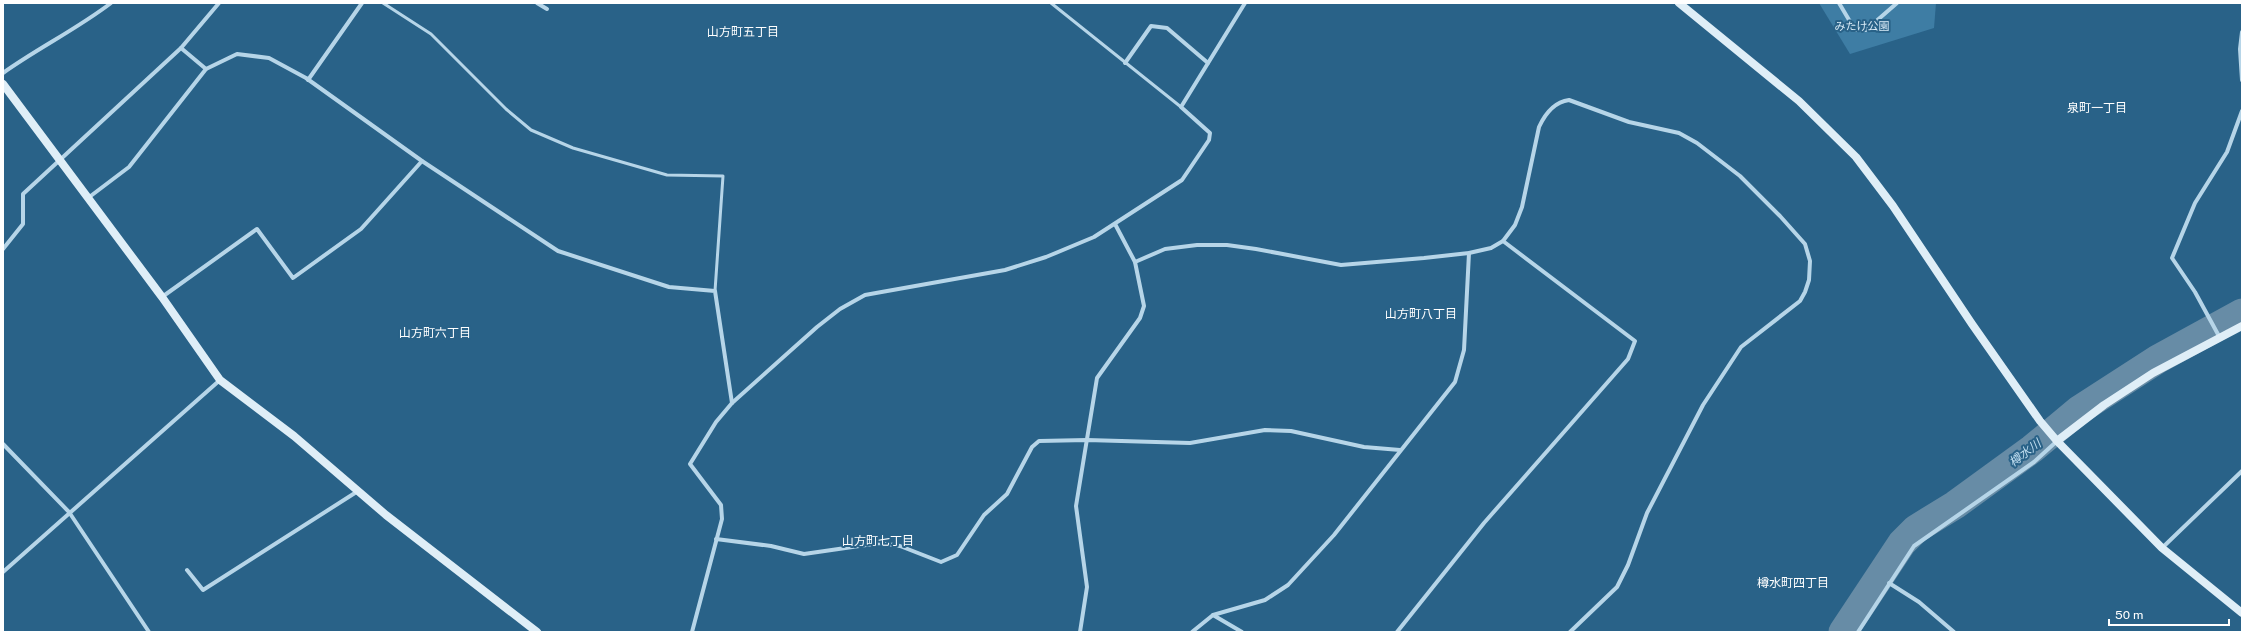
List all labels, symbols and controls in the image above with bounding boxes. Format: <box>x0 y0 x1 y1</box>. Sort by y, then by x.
park label: みたけ公園 <box>1835 20 1890 32</box>
district label: 山方町五丁目 <box>707 25 779 39</box>
district label: 泉町一丁目 <box>2067 101 2127 115</box>
district label: 山方町八丁目 <box>1385 307 1457 321</box>
district label: 山方町六丁目 <box>399 326 471 340</box>
water label: 樽水川 <box>2006 435 2045 469</box>
district label: 山方町七丁目 <box>842 534 914 548</box>
district label: 樽水町四丁目 <box>1757 576 1829 590</box>
scale bar <box>2109 601 2229 627</box>
text: 50 m <box>2115 608 2143 622</box>

